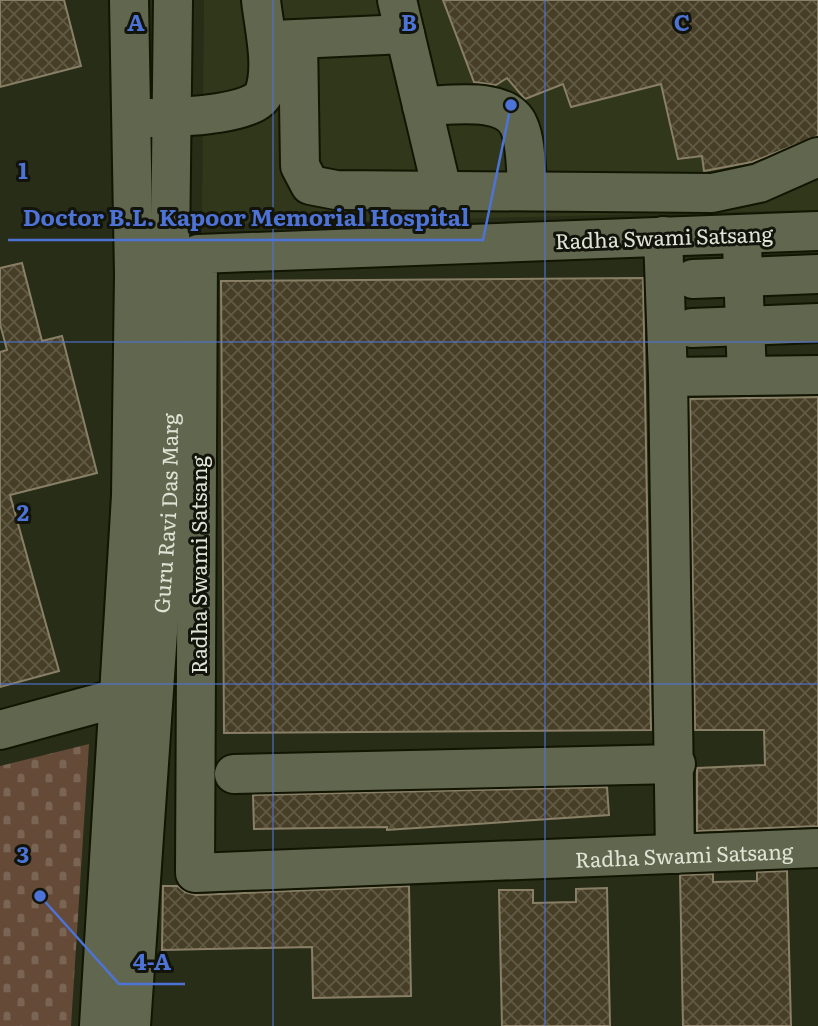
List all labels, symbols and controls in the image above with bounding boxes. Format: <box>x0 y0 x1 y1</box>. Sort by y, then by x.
text: A <box>127 4 145 38</box>
text: B <box>401 4 417 38</box>
text: C <box>674 4 690 38</box>
text: 1 <box>18 152 28 186</box>
callout: Doctor B.L. Kapoor Memorial Hospital <box>8 196 483 240</box>
text: Doctor B.L. Kapoor Memorial Hospital <box>23 199 469 233</box>
street label: Radha Swami Satsang <box>554 217 774 255</box>
street label: Guru Ravi Das Marg <box>144 413 184 614</box>
street label: Radha Swami Satsang <box>182 455 213 674</box>
text: 2 <box>17 494 29 528</box>
street label: Radha Swami Satsang <box>574 833 794 873</box>
text: 3 <box>17 836 29 870</box>
callout: 4-A <box>119 940 185 984</box>
text: 4-A <box>133 943 172 977</box>

